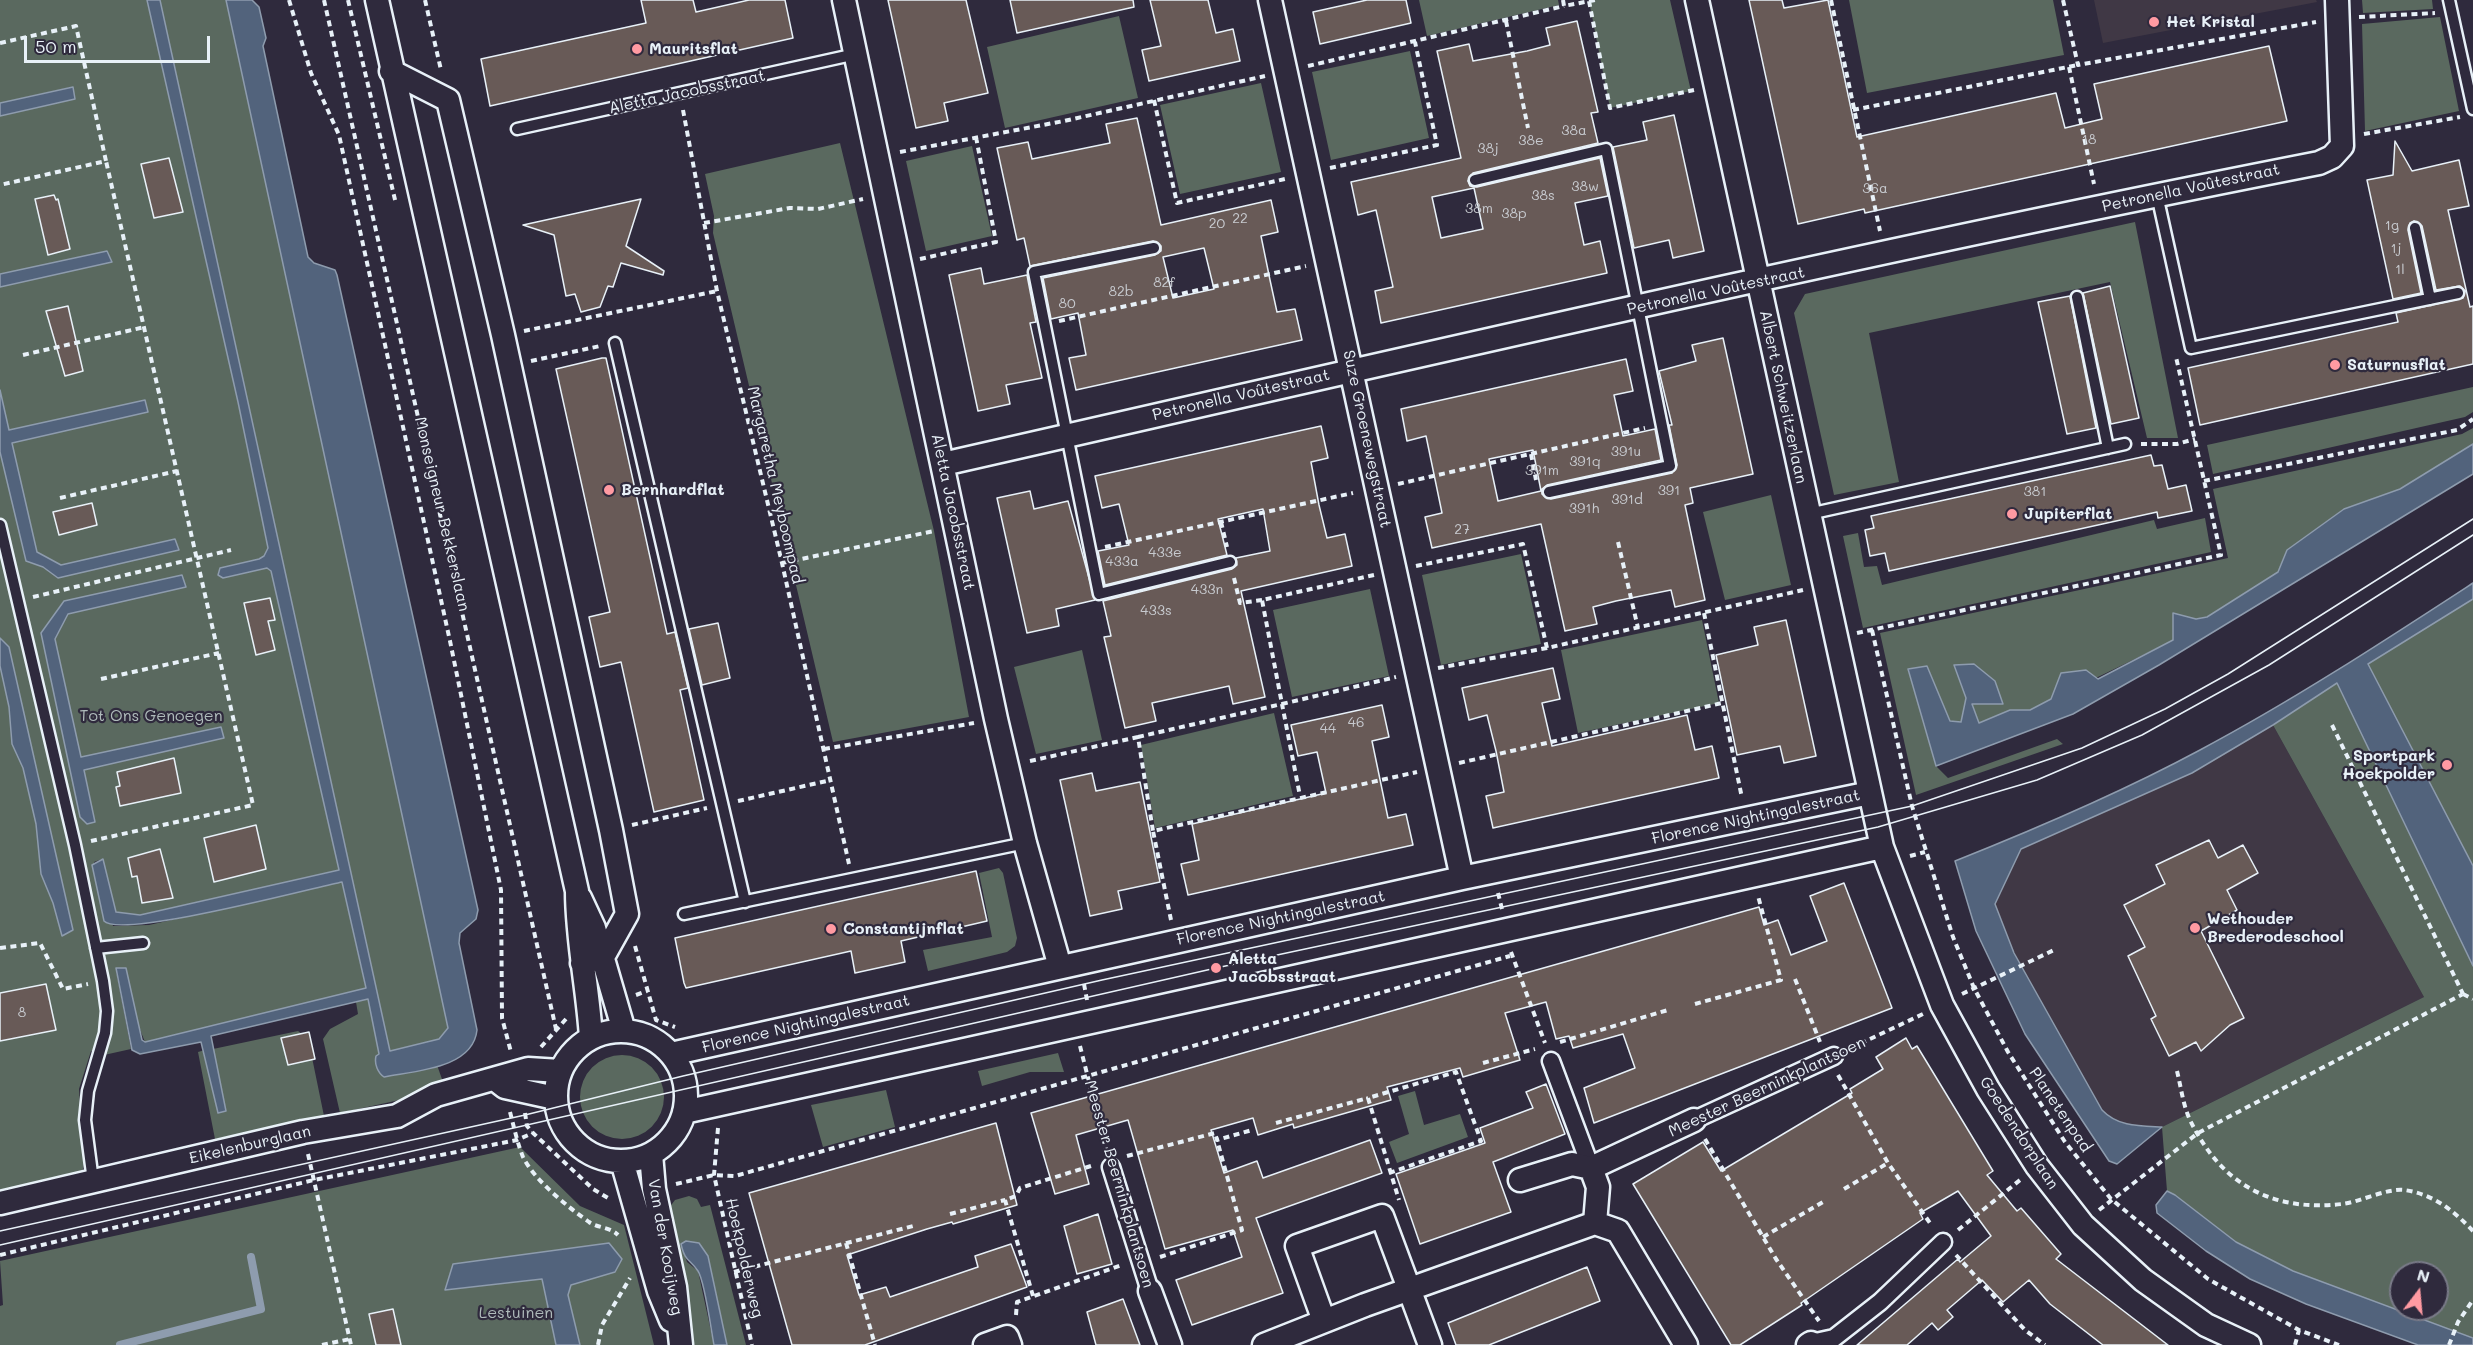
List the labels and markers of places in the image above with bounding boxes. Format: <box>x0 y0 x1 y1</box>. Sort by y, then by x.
place label: Het Kristal <box>2166 12 2255 32</box>
marker: Het Kristal <box>2147 15 2161 29</box>
place label: Mauritsflat <box>649 39 738 59</box>
marker: Mauritsflat <box>630 42 644 56</box>
place label: Saturnusflat <box>2347 355 2446 375</box>
marker: Saturnusflat <box>2328 358 2342 372</box>
place label: Bernhardflat <box>621 480 725 500</box>
marker: Bernhardflat <box>602 483 616 497</box>
place label: Jupiterflat <box>2024 504 2112 524</box>
marker: Jupiterflat <box>2005 507 2019 521</box>
place label: Sportpark Hoekpolder <box>2342 746 2435 784</box>
marker: Sportpark Hoekpolder <box>2440 758 2454 772</box>
place label: Wethouder Brederodeschool <box>2207 909 2344 947</box>
place label: Constantijnflat <box>843 919 964 939</box>
marker: Wethouder Brederodeschool <box>2188 921 2202 935</box>
marker: Constantijnflat <box>824 922 838 936</box>
place label: Aletta Jacobsstraat <box>1228 949 1336 987</box>
marker: Aletta Jacobsstraat <box>1209 961 1223 975</box>

